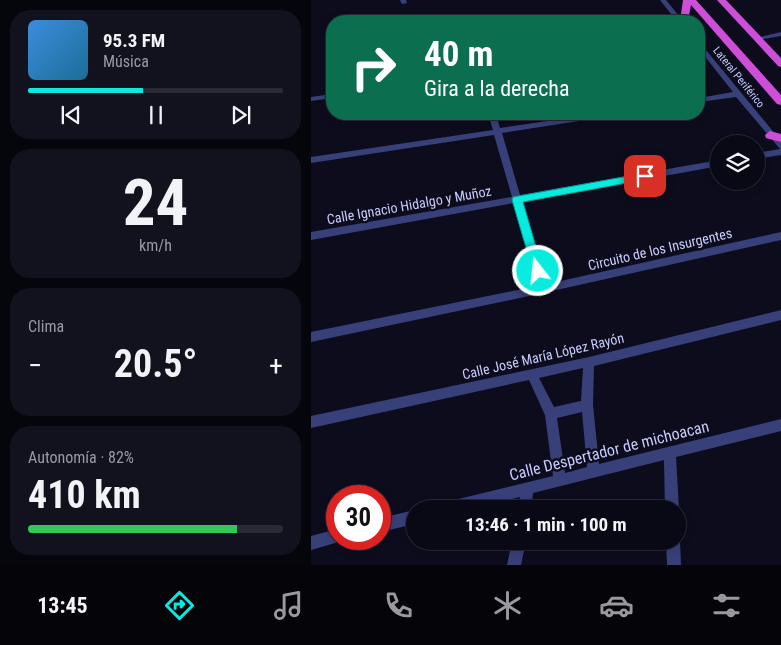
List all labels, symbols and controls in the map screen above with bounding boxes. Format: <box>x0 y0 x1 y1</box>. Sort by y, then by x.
text: 95.3 FM <box>103 29 165 52</box>
text: 40 m <box>424 34 493 75</box>
icon: right <box>341 35 406 100</box>
street label: Lateral Periférico <box>710 44 767 111</box>
text: Música <box>103 52 149 71</box>
text: Gira a la derecha <box>424 76 570 101</box>
icon: previous <box>57 101 85 129</box>
icon: pause <box>142 101 170 129</box>
icon: next <box>227 101 255 129</box>
map controls <box>710 135 765 190</box>
button: layers <box>710 135 765 190</box>
pin <box>624 155 666 197</box>
icon: arrive <box>631 162 659 190</box>
text: 24 <box>123 165 188 241</box>
street label: Calle Ignacio Hidalgo y Muñoz <box>325 183 493 227</box>
street label: Circuito de los Insurgentes <box>586 225 734 273</box>
text: km/h <box>139 236 172 255</box>
position arrow <box>511 244 563 296</box>
text: Clima <box>28 317 64 336</box>
street label: Calle José María López Rayón <box>460 330 626 382</box>
text: 20.5° <box>114 342 197 386</box>
text: − <box>28 349 42 382</box>
text: + <box>269 349 283 382</box>
street label: Calle Despertador de michoacan <box>507 416 711 485</box>
text: Autonomía · 82% <box>28 448 134 467</box>
text: 410 km <box>28 473 141 517</box>
speed limit sign: 30 <box>326 485 391 550</box>
text: 13:46 · 1 min · 100 m <box>465 513 627 536</box>
icon: directions <box>162 588 197 623</box>
icon: music <box>271 588 306 623</box>
icon: phone <box>381 588 416 623</box>
icon: climate <box>490 588 525 623</box>
icon: car <box>599 588 634 623</box>
icon: filters <box>709 588 744 623</box>
text: 13:45 <box>37 593 88 618</box>

